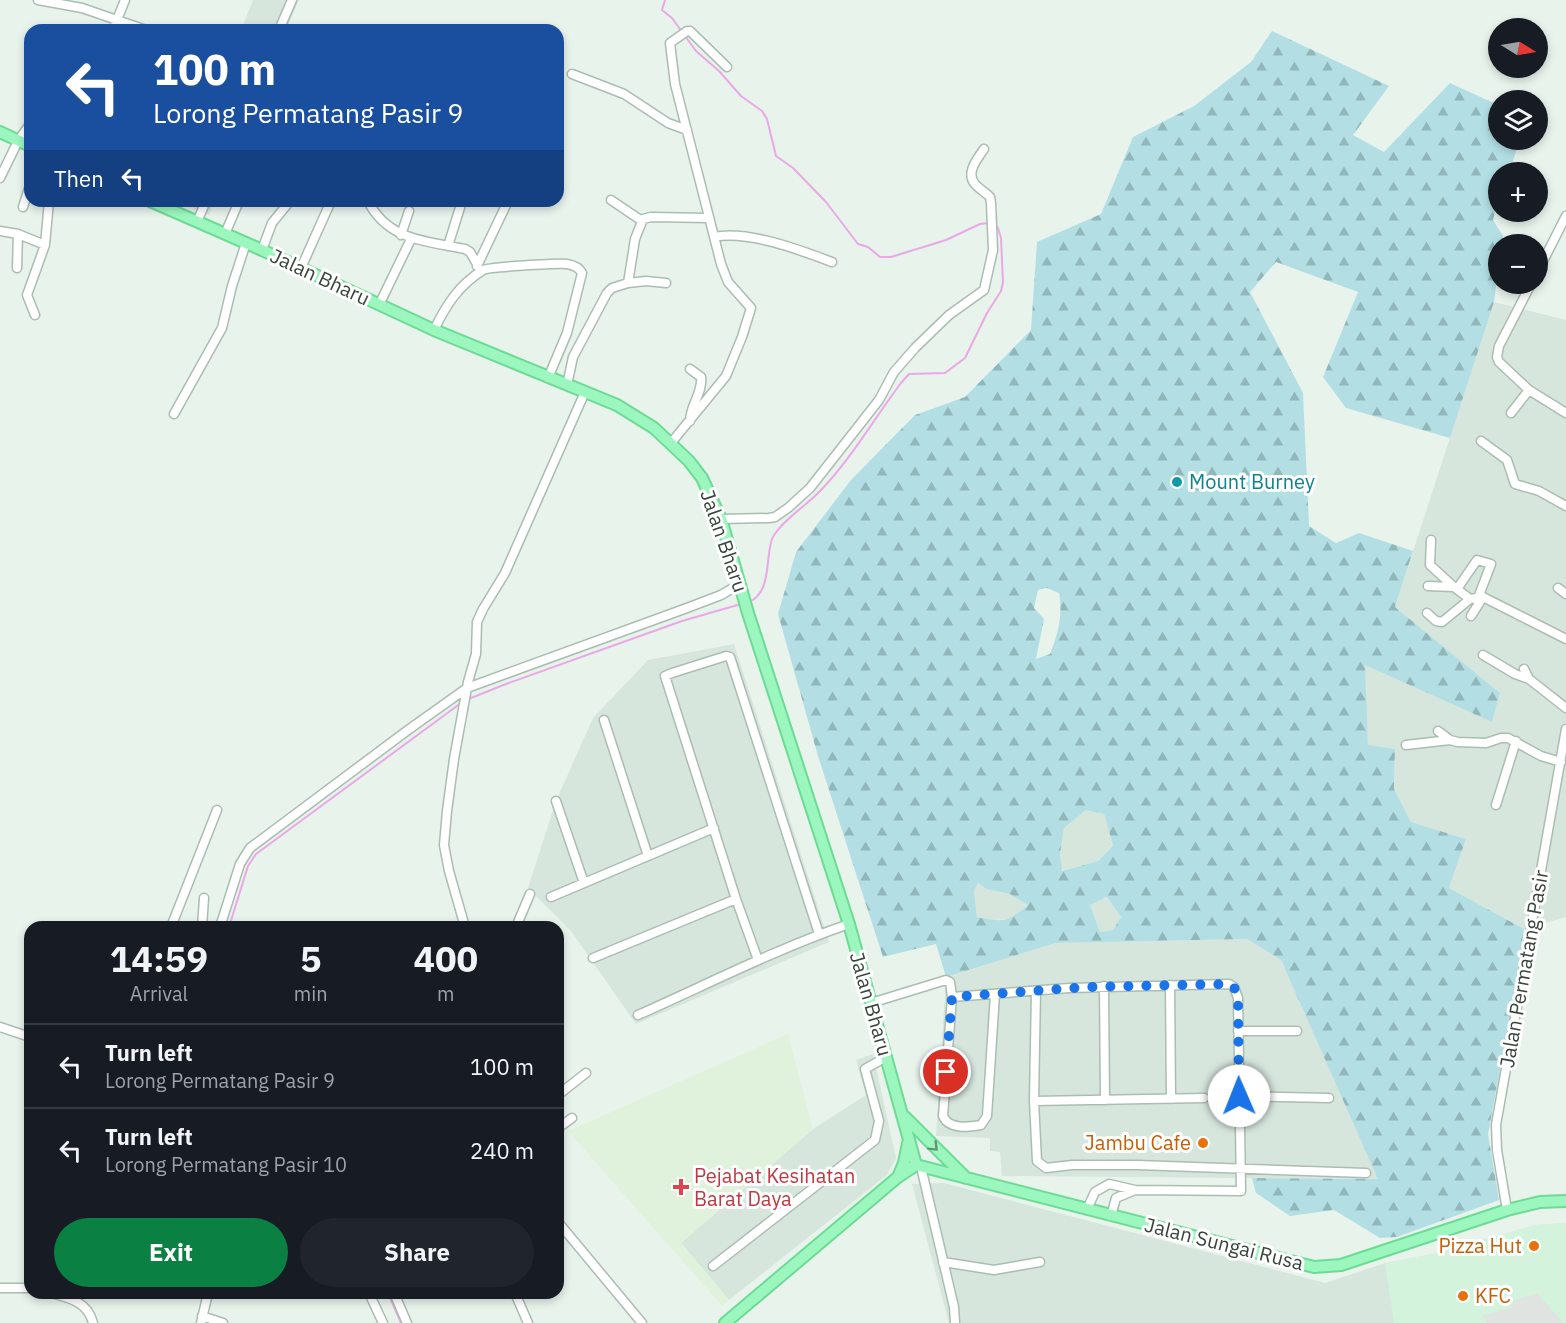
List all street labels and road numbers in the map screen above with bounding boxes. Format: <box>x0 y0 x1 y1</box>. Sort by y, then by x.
street label: Jalan Bharu <box>266 242 374 311</box>
street label: Jalan Bharu <box>694 486 755 596</box>
street label: Jalan Permatang Pasir <box>1493 868 1554 1070</box>
street label: Jalan Bharu <box>844 949 899 1059</box>
street label: Jalan Sungai Rusa <box>1142 1211 1307 1276</box>

